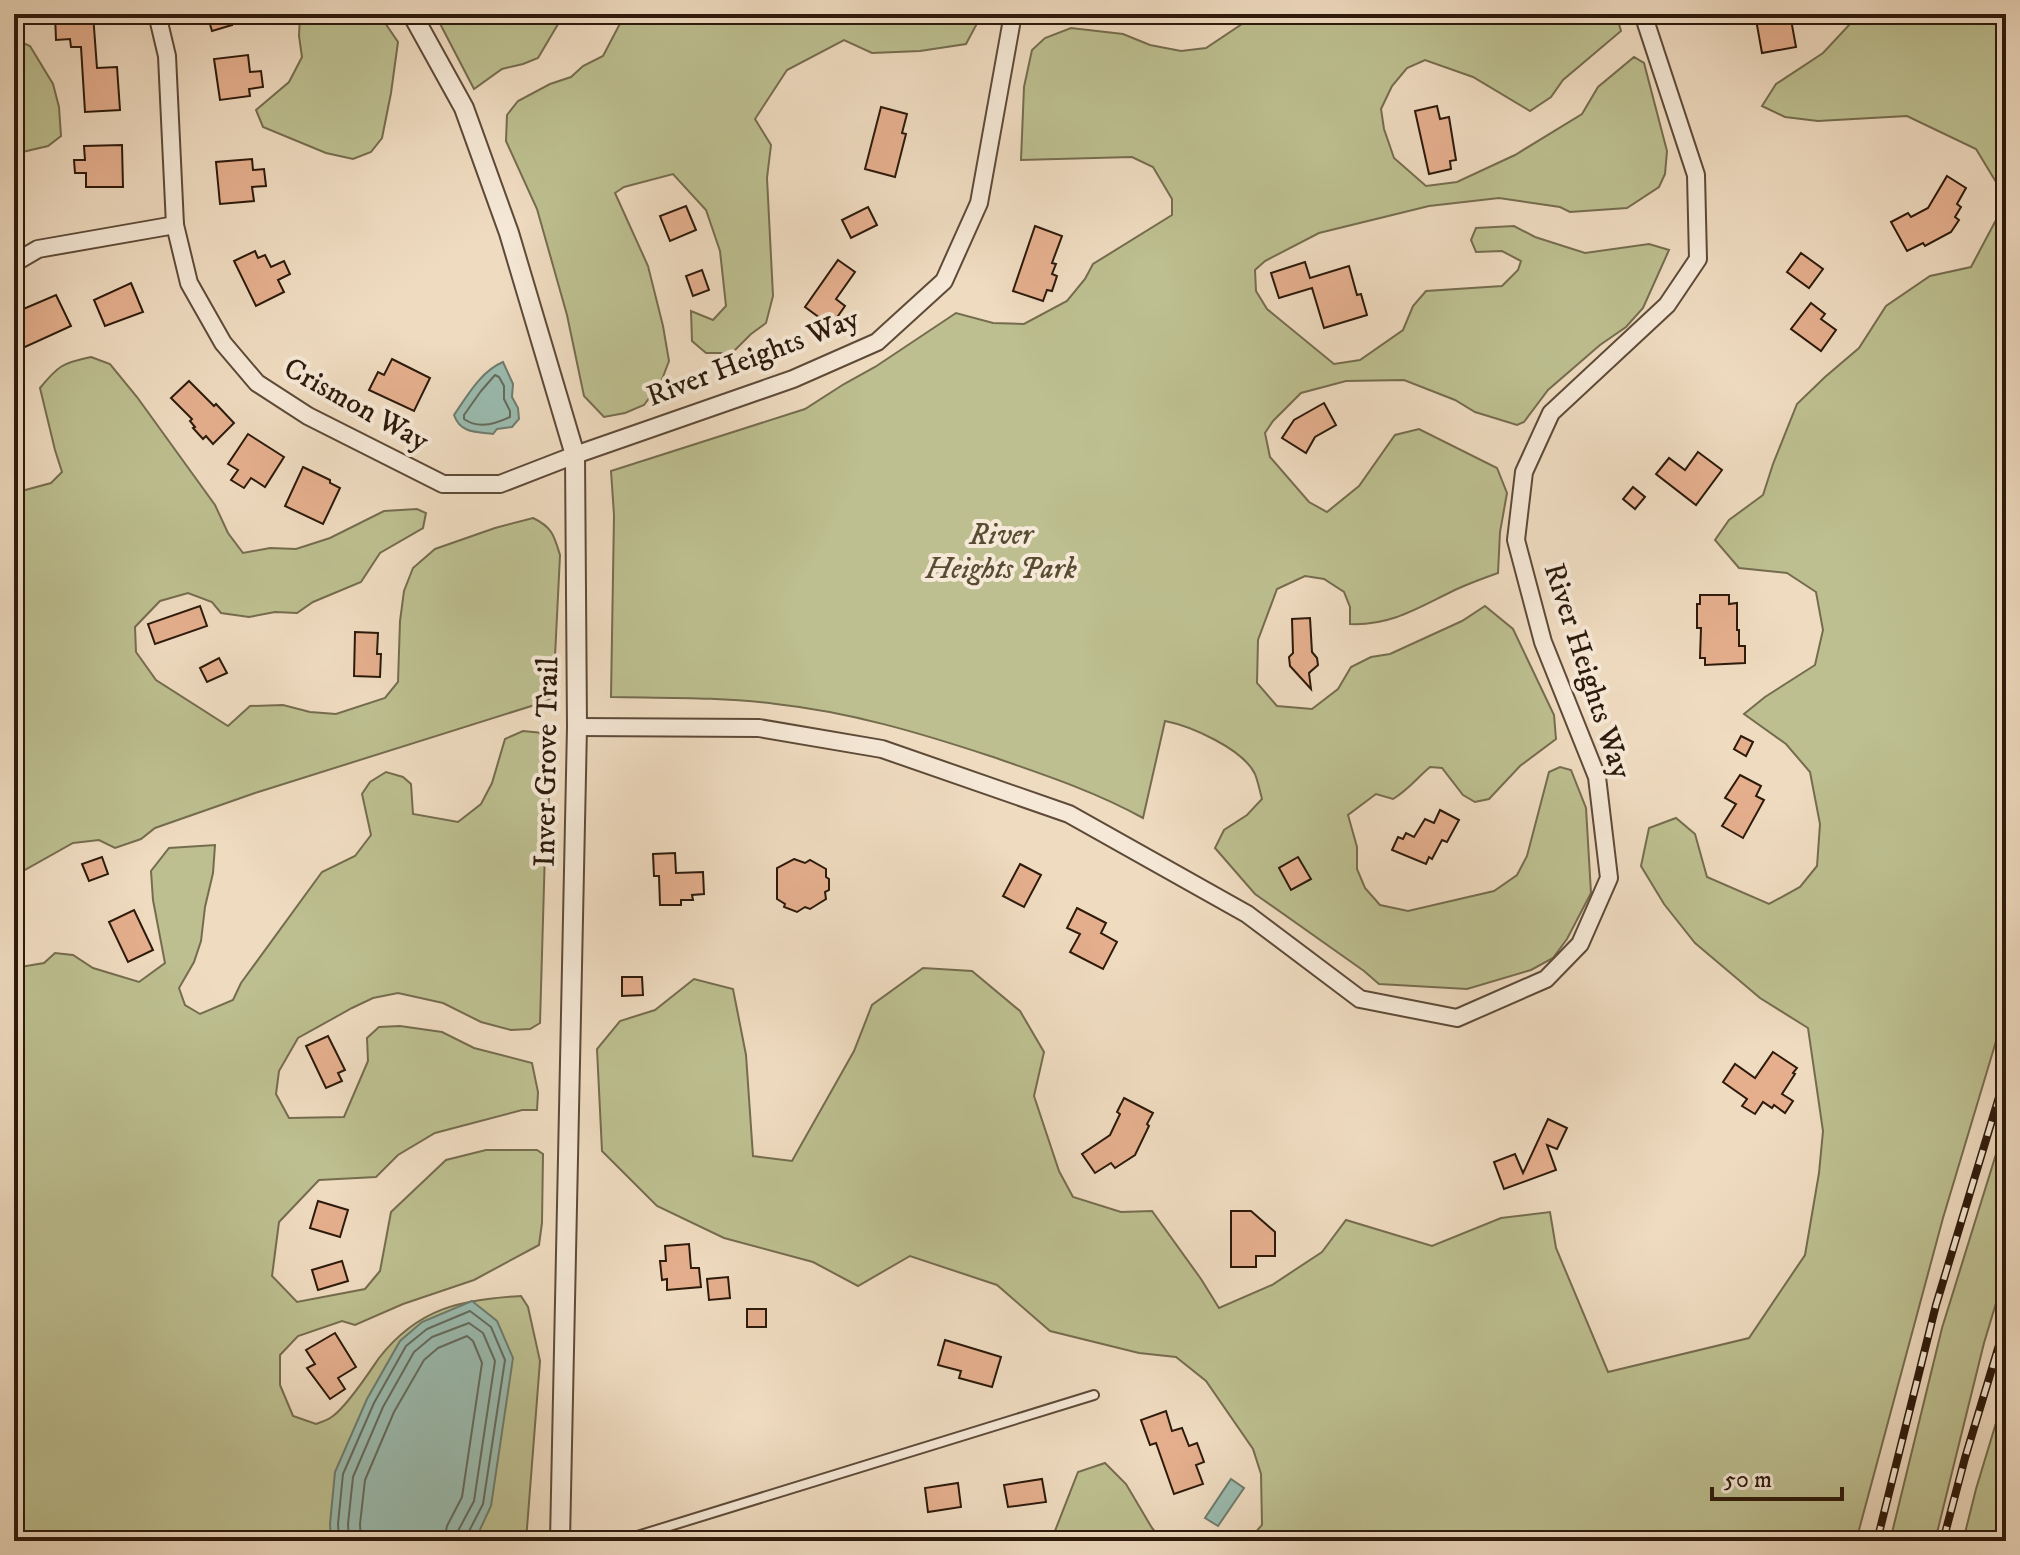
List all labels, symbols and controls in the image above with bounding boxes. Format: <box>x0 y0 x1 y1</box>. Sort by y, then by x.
street label: River Heights Way <box>642 300 865 415</box>
street label: Crismon Way <box>277 350 436 460</box>
park label: River Heights Park <box>924 517 1077 588</box>
street label: River Heights Way <box>1535 559 1640 784</box>
street label: Inver Grove Trail <box>527 657 567 867</box>
scale bar <box>1712 1451 1842 1501</box>
text: 50 m <box>1724 1465 1772 1495</box>

